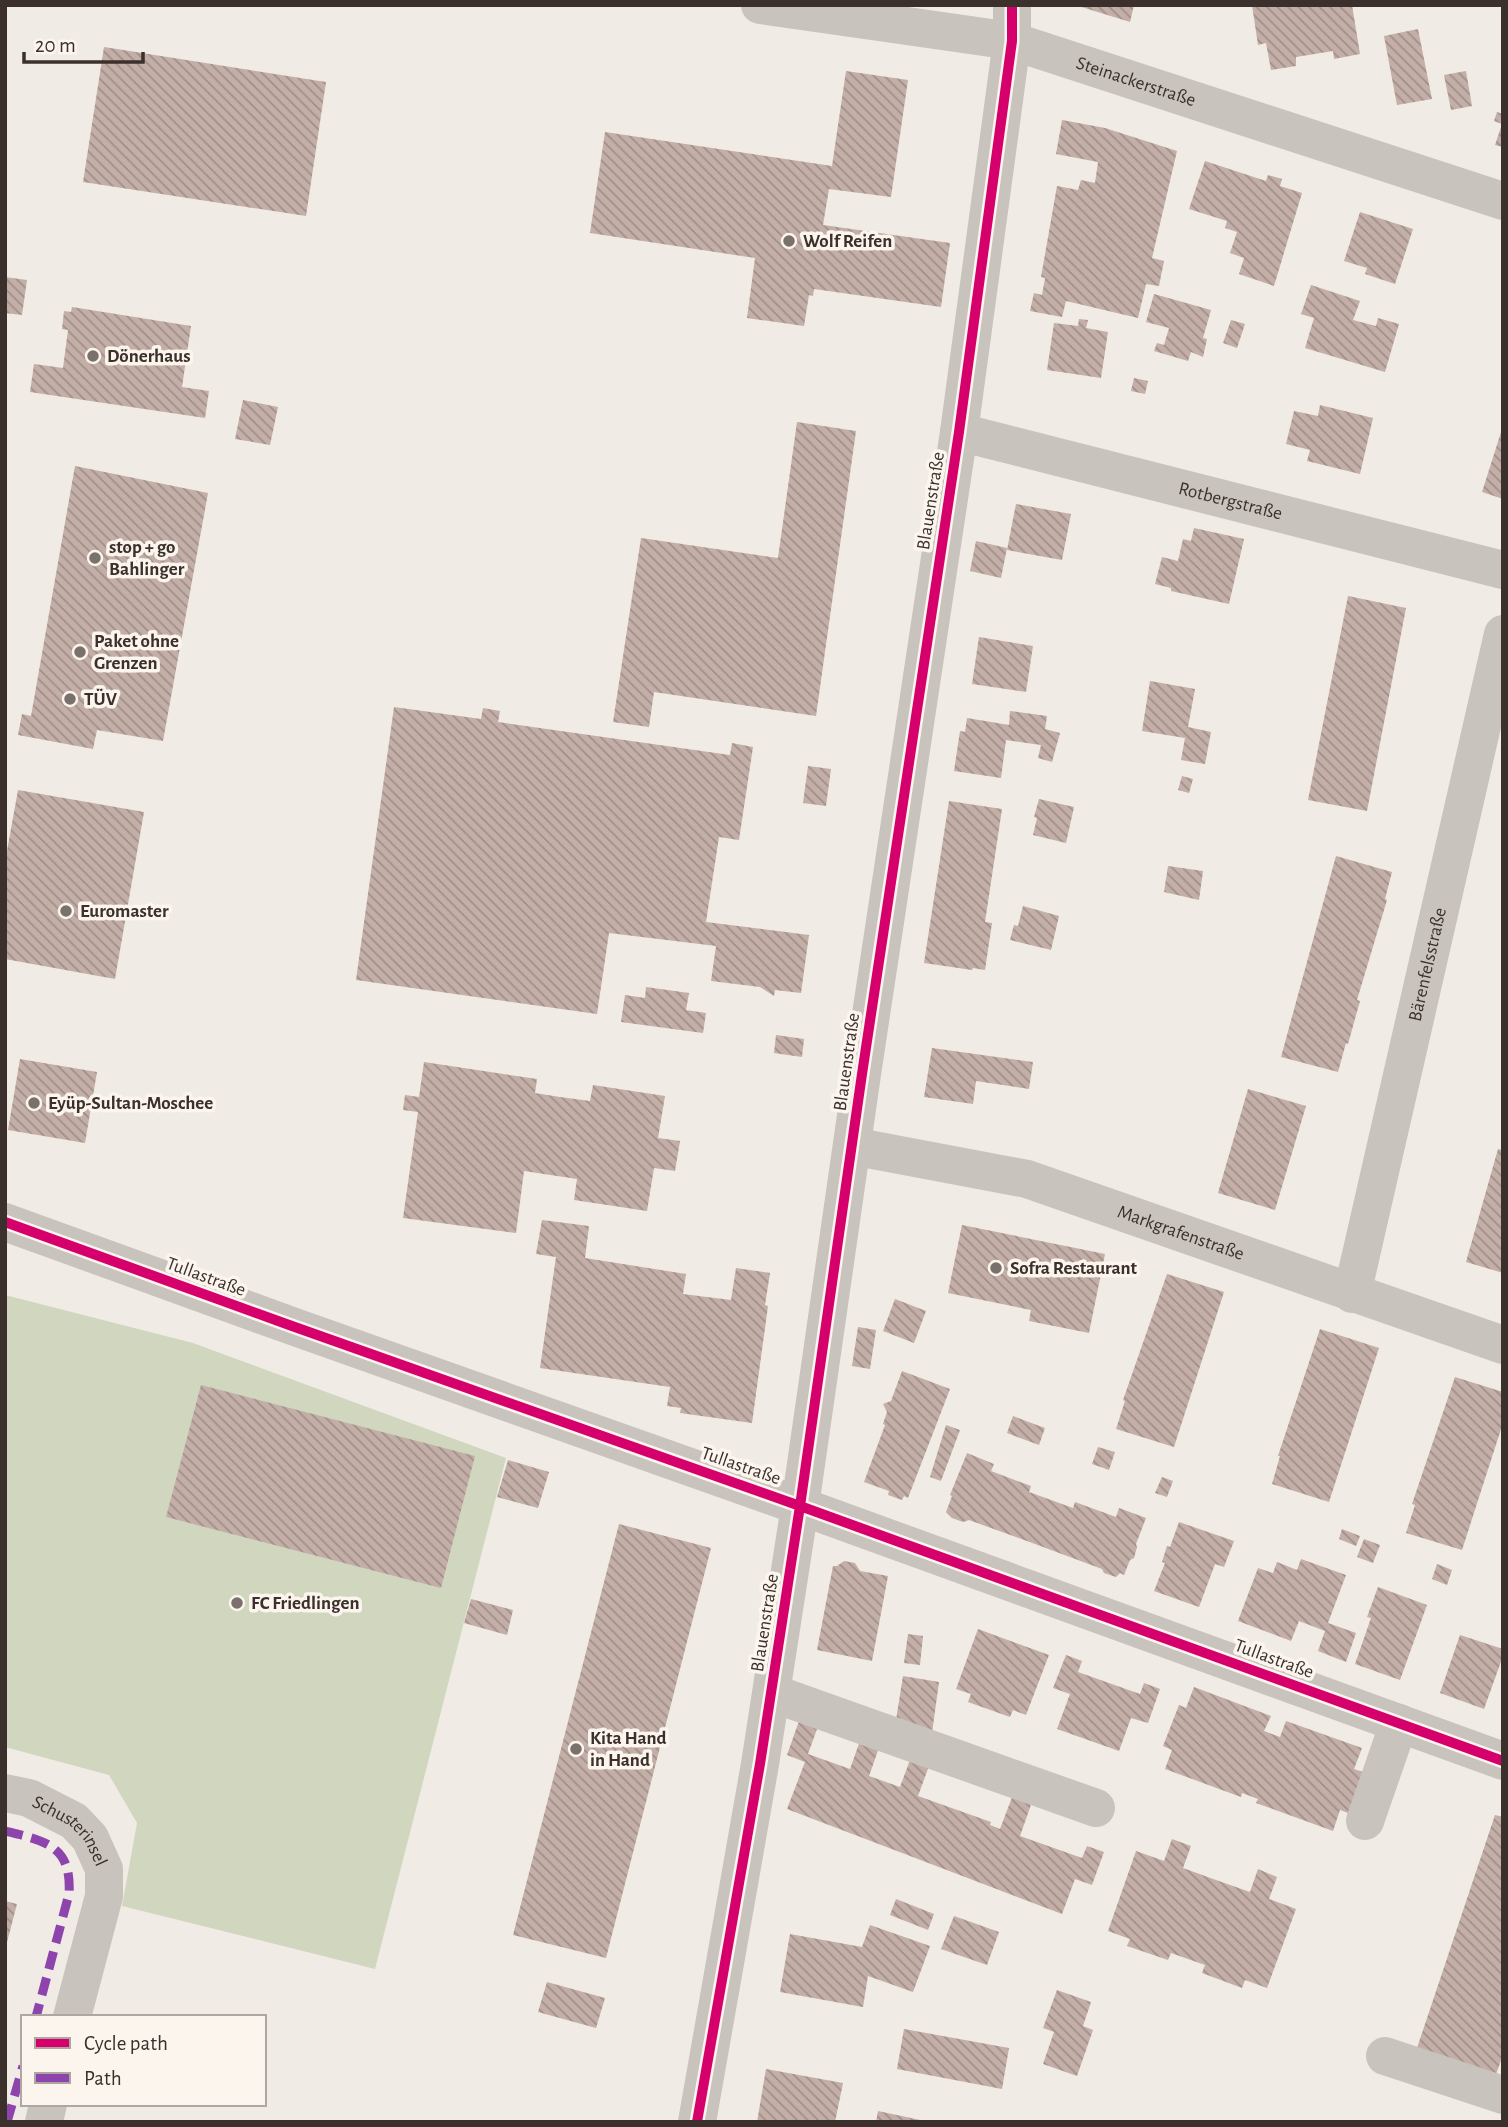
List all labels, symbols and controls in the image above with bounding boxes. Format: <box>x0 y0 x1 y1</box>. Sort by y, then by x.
scale bar <box>24 21 144 65</box>
text: 20 m <box>35 35 76 56</box>
street label: Steinackerstraße <box>1074 53 1198 110</box>
place label: Wolf Reifen <box>803 232 892 251</box>
marker: Wolf Reifen <box>781 233 797 249</box>
place label: Dönerhaus <box>107 347 191 366</box>
marker: Dönerhaus <box>85 348 101 364</box>
street label: Blauenstraße <box>914 451 948 551</box>
street label: Rotbergstraße <box>1177 479 1284 523</box>
place label: stop + go Bahlinger <box>109 538 185 579</box>
marker: stop + go Bahlinger <box>87 550 103 566</box>
place label: Paket ohne Grenzen <box>94 632 179 673</box>
marker: Paket ohne Grenzen <box>72 644 88 660</box>
place label: TÜV <box>84 688 118 709</box>
marker: TÜV <box>62 691 78 707</box>
place label: Euromaster <box>80 902 169 921</box>
marker: Euromaster <box>58 903 74 919</box>
street label: Bärenfelsstraße <box>1405 906 1450 1023</box>
street label: Blauenstraße <box>831 1012 863 1112</box>
place label: Eyüp-Sultan-Moschee <box>48 1094 213 1113</box>
marker: Eyüp-Sultan-Moschee <box>26 1095 42 1111</box>
street label: Markgrafenstraße <box>1115 1202 1247 1263</box>
street label: Tullastraße <box>164 1254 248 1300</box>
place label: Sofra Restaurant <box>1010 1259 1138 1278</box>
marker: Sofra Restaurant <box>988 1260 1004 1276</box>
street label: Tullastraße <box>699 1444 783 1488</box>
street label: Blauenstraße <box>748 1573 782 1673</box>
place label: FC Friedlingen <box>251 1594 360 1613</box>
marker: FC Friedlingen <box>229 1595 245 1611</box>
street label: Tullastraße <box>1232 1636 1316 1682</box>
place label: Kita Hand in Hand <box>590 1729 666 1770</box>
marker: Kita Hand in Hand <box>568 1741 584 1757</box>
street label: Schusterinsel <box>29 1792 111 1869</box>
legend <box>21 2015 266 2106</box>
text: Cycle path <box>84 2033 168 2054</box>
text: Path <box>84 2068 122 2089</box>

